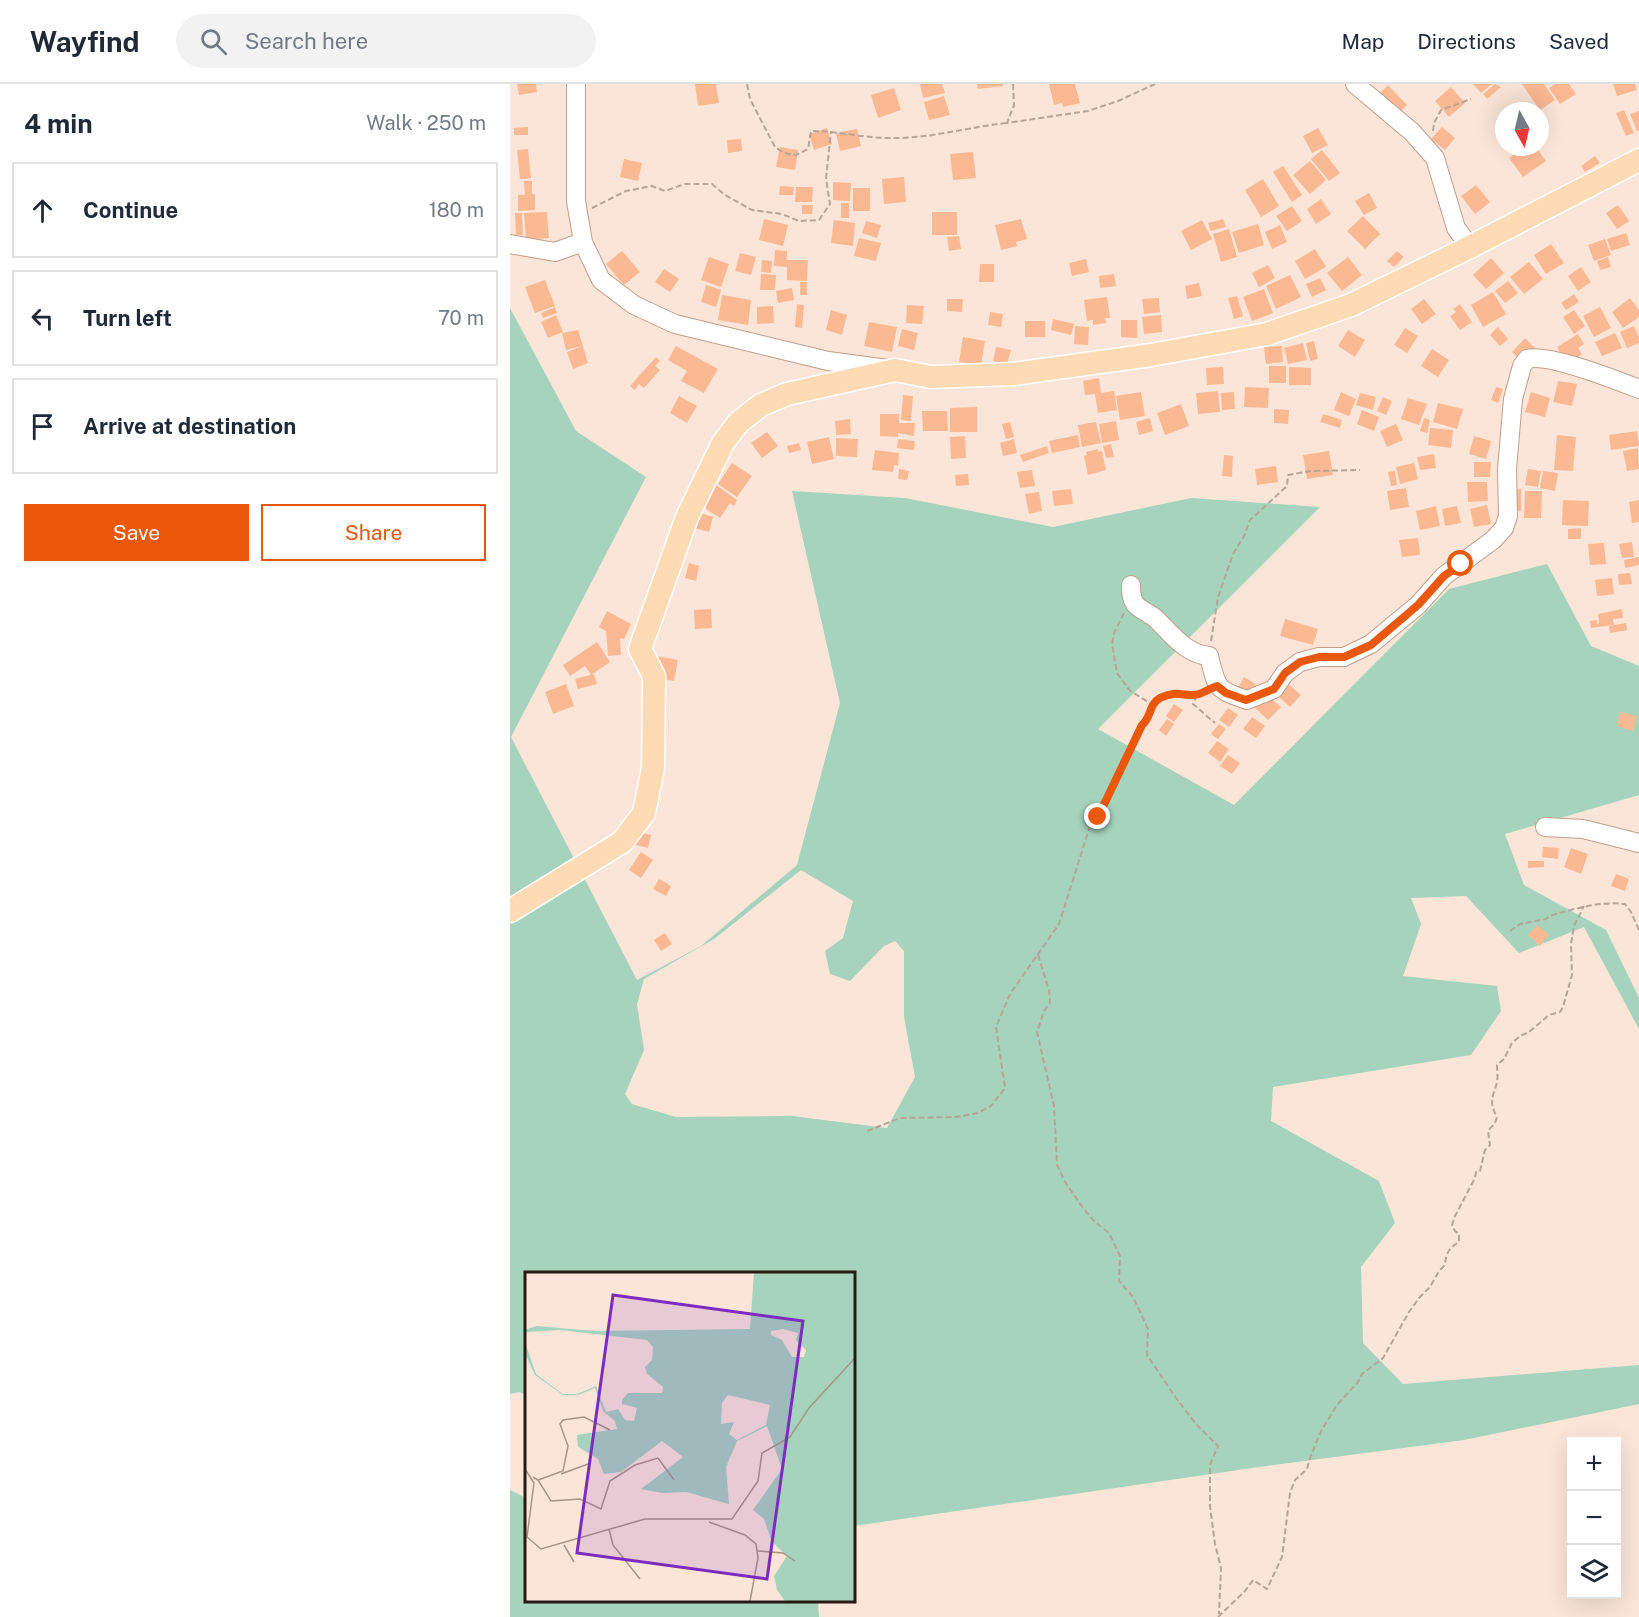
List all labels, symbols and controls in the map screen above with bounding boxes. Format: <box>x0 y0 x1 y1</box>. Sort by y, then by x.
search box <box>176 14 596 68</box>
text: Wayfind <box>30 25 140 58</box>
icon: search <box>197 25 230 58</box>
text: Search here <box>245 28 368 54</box>
text: Map <box>1342 29 1384 54</box>
text: Directions <box>1417 29 1516 54</box>
text: Saved <box>1549 29 1609 54</box>
north arrow <box>1495 102 1549 156</box>
text: 4 min <box>24 108 93 139</box>
text: Walk · 250 m <box>366 111 486 135</box>
icon: ahead <box>26 194 59 227</box>
text: Continue <box>83 197 178 223</box>
text: 180 m <box>429 198 484 222</box>
icon: left <box>26 302 59 335</box>
text: Turn left <box>83 305 172 331</box>
text: 70 m <box>438 306 484 330</box>
icon: arrive <box>26 410 59 443</box>
text: Arrive at destination <box>83 413 296 439</box>
button: Save <box>24 504 249 561</box>
button: Share <box>261 504 486 561</box>
route start <box>1447 550 1473 576</box>
route end <box>1084 803 1110 829</box>
inset map <box>525 1272 855 1602</box>
map controls <box>1567 1437 1621 1599</box>
button: + <box>1567 1437 1621 1491</box>
button: − <box>1567 1491 1621 1545</box>
button: layers <box>1567 1545 1621 1599</box>

